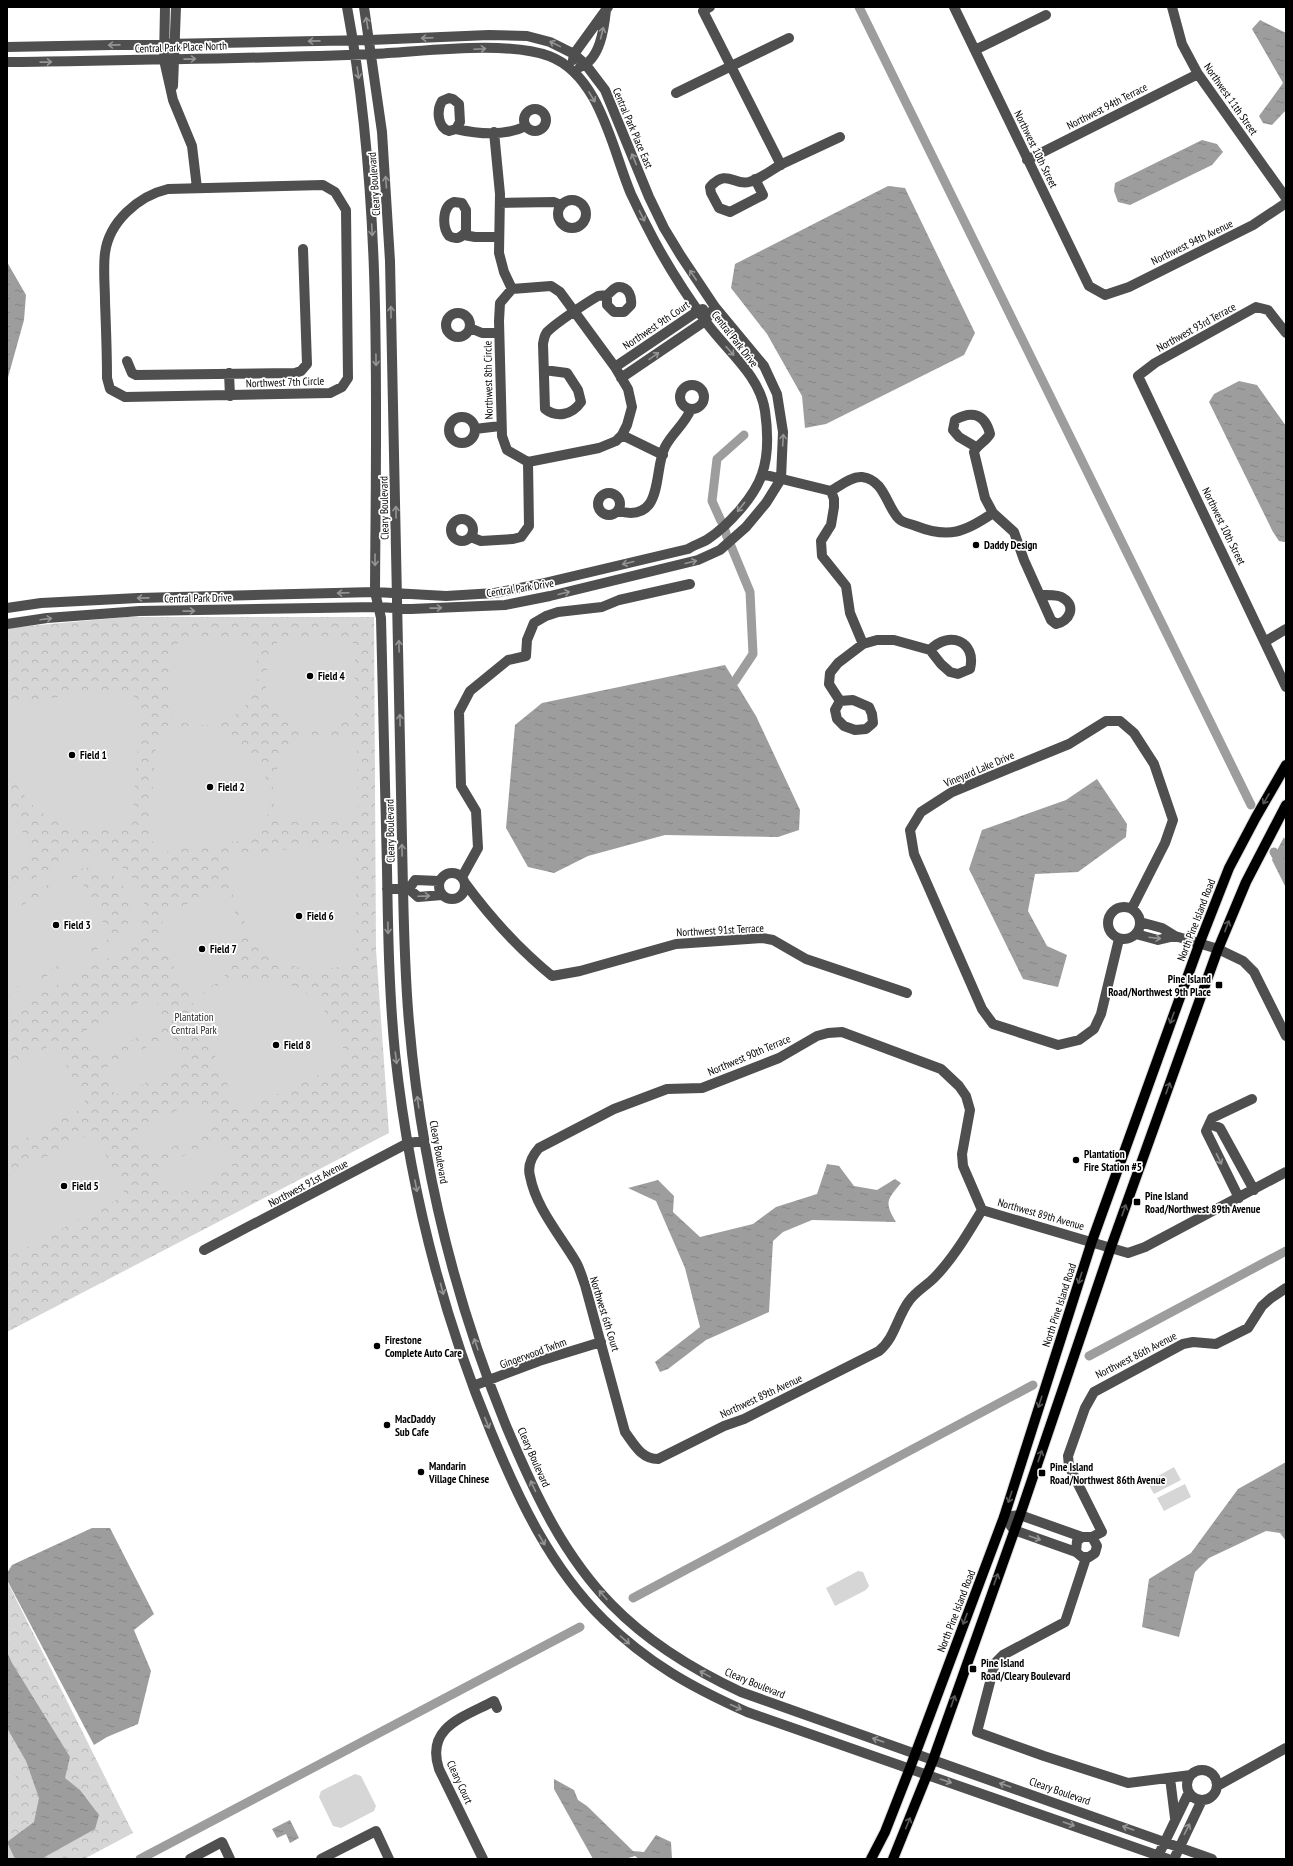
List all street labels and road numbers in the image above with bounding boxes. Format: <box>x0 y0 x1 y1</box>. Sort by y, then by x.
street label: Central Park Place North <box>135 38 227 56</box>
street label: Northwest 11th Street <box>1201 60 1261 138</box>
street label: Northwest 94th Terrace <box>1064 79 1150 132</box>
street label: Central Park Place East <box>610 86 656 170</box>
street label: Northwest 10th Street <box>1011 108 1061 190</box>
street label: Cleary Boulevard <box>365 151 383 216</box>
street label: Northwest 94th Avenue <box>1149 216 1236 268</box>
street label: Northwest 9th Court <box>620 298 692 352</box>
street label: Northwest 93rd Terrace <box>1154 299 1239 355</box>
street label: Central Park Drive <box>709 308 762 370</box>
street label: Northwest 8th Circle <box>480 340 496 419</box>
street label: Northwest 7th Circle <box>246 374 325 390</box>
street label: Cleary Boulevard <box>376 476 392 540</box>
street label: Northwest 10th Street <box>1199 485 1249 567</box>
street label: Central Park Drive <box>485 576 555 600</box>
street label: Central Park Drive <box>164 590 232 606</box>
street label: Vineyard Lake Drive <box>941 748 1017 791</box>
street label: Cleary Boulevard <box>382 799 398 863</box>
street label: North Pine Island Road <box>1174 877 1218 963</box>
street label: Northwest 91st Terrace <box>676 921 765 939</box>
street label: Northwest 90th Terrace <box>705 1031 793 1079</box>
street label: Cleary Boulevard <box>427 1119 451 1185</box>
street label: Northwest 91st Avenue <box>266 1156 351 1210</box>
street label: Northwest 89th Avenue <box>996 1195 1086 1233</box>
street label: North Pine Island Road <box>1039 1261 1079 1349</box>
street label: Northwest 6th Court <box>587 1275 623 1353</box>
street label: Northwest 86th Avenue <box>1093 1328 1179 1382</box>
street label: Gingerwood Twhm <box>498 1334 568 1372</box>
street label: Northwest 89th Avenue <box>718 1371 805 1421</box>
street label: Cleary Boulevard <box>515 1425 553 1489</box>
street label: North Pine Island Road <box>934 1568 978 1654</box>
street label: Cleary Boulevard <box>723 1665 787 1702</box>
street label: Cleary Court <box>444 1758 476 1806</box>
street label: Cleary Boulevard <box>1028 1774 1093 1808</box>

